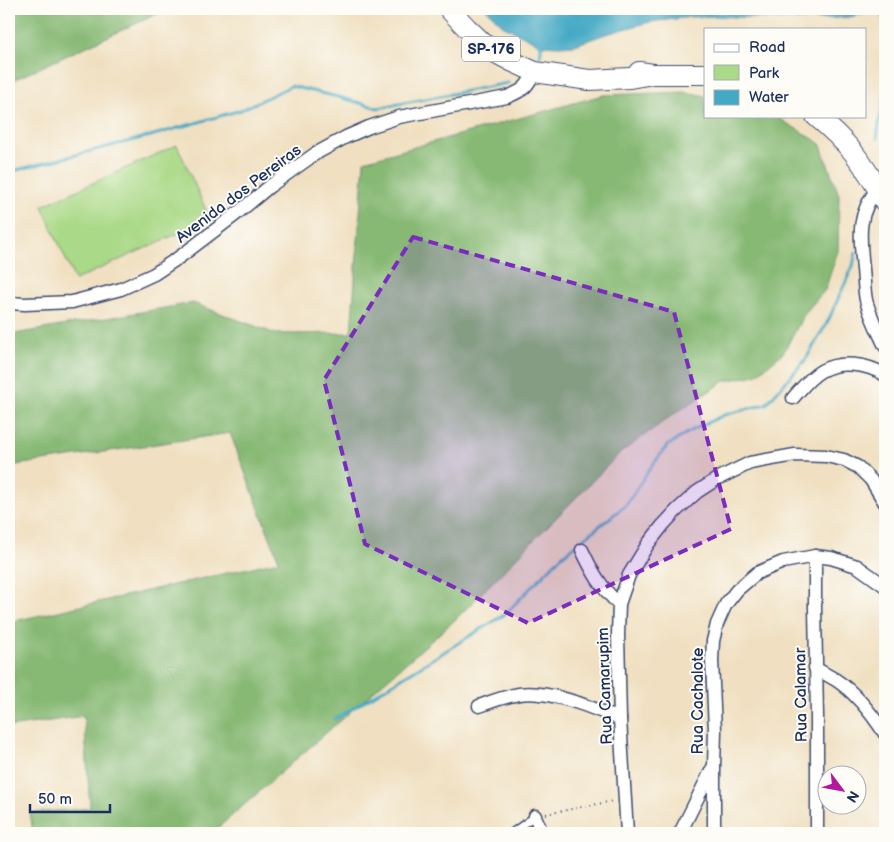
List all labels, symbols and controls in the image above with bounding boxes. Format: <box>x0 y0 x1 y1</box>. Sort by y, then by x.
legend <box>704 28 866 118</box>
road number: SP-176 <box>462 36 520 62</box>
text: Road <box>749 38 785 57</box>
text: Park <box>749 64 780 83</box>
text: Water <box>749 88 789 107</box>
street label: Avenida dos Pereiras <box>172 141 305 248</box>
street label: Rua Camarupim <box>594 627 617 745</box>
street label: Rua Cachalote <box>689 647 708 754</box>
street label: Rua Calamar <box>791 647 812 742</box>
north arrow <box>816 764 866 814</box>
scale bar <box>30 782 110 814</box>
text: N <box>843 788 863 806</box>
text: 50 m <box>38 790 72 809</box>

